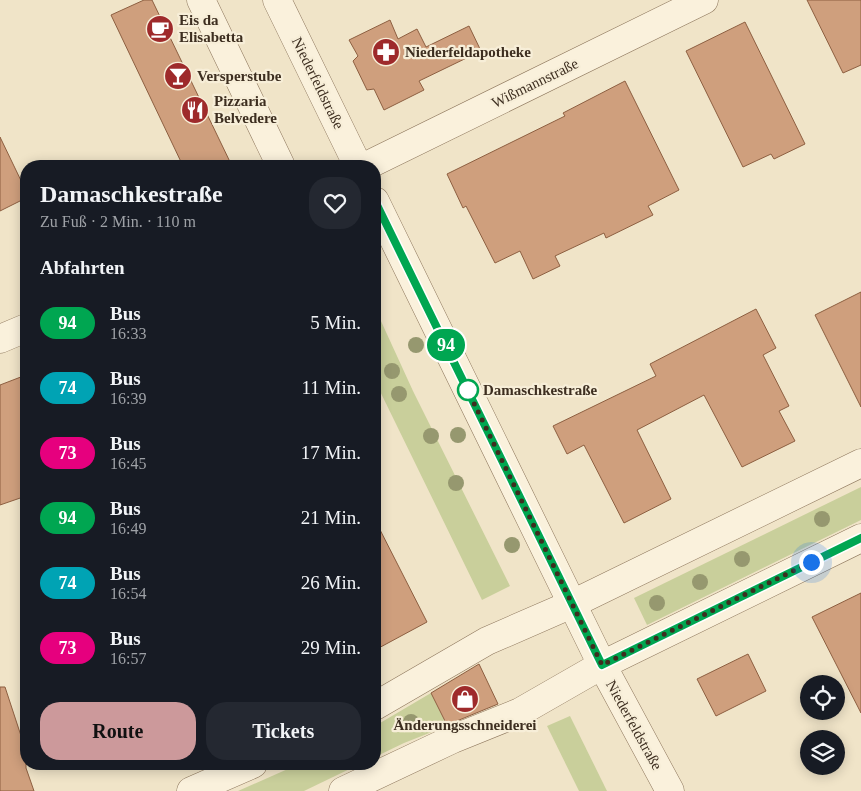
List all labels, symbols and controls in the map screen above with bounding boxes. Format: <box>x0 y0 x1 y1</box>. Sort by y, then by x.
place label: Eis da Elisabetta <box>179 12 244 45</box>
cafe icon: Eis da Elisabetta <box>145 14 175 44</box>
street label: Niederfeldstraße <box>289 35 347 132</box>
pharmacy icon: Niederfeldapotheke <box>371 37 401 67</box>
place label: Niederfeldapotheke <box>405 44 531 60</box>
street label: Wißmannstraße <box>489 55 581 111</box>
bar icon: Versperstube <box>163 61 193 91</box>
place label: Versperstube <box>197 68 282 84</box>
place label: Pizzaria Belvedere <box>214 93 277 126</box>
restaurant icon: Pizzaria Belvedere <box>180 95 210 125</box>
button: heart <box>309 177 361 229</box>
text: Damaschkestraße <box>40 181 223 207</box>
text: Zu Fuß · 2 Min. · 110 m <box>40 213 196 230</box>
text: Abfahrten <box>40 257 124 278</box>
text: Bus <box>110 303 141 324</box>
text: 5 Min. <box>310 312 361 333</box>
text: 94 <box>59 313 77 333</box>
text: 16:33 <box>110 325 146 342</box>
line badge: 94 <box>424 329 468 361</box>
text: 94 <box>437 335 455 355</box>
text: Bus <box>110 368 141 389</box>
text: 11 Min. <box>302 377 361 398</box>
text: 74 <box>59 378 77 398</box>
marker: Damaschkestraße <box>457 379 479 401</box>
place label: Damaschkestraße <box>483 382 597 398</box>
text: 16:39 <box>110 390 146 407</box>
text: Bus <box>110 433 141 454</box>
text: 17 Min. <box>301 442 361 463</box>
text: 73 <box>59 443 77 463</box>
text: 16:45 <box>110 455 146 472</box>
text: Bus <box>110 498 141 519</box>
text: 21 Min. <box>301 507 361 528</box>
text: 94 <box>59 508 77 528</box>
text: 16:49 <box>110 520 146 537</box>
your location <box>799 550 824 575</box>
text: Bus <box>110 563 141 584</box>
text: 26 Min. <box>301 572 361 593</box>
text: 74 <box>59 573 77 593</box>
text: 16:54 <box>110 585 146 602</box>
text: Bus <box>110 628 141 649</box>
text: 29 Min. <box>301 637 361 658</box>
text: 73 <box>59 638 77 658</box>
text: 16:57 <box>110 650 146 667</box>
map controls <box>800 675 845 775</box>
button: locate <box>800 675 845 720</box>
street label: Niederfeldstraße <box>603 677 665 773</box>
shop icon: Änderungsschneiderei <box>450 684 480 714</box>
button: Route <box>40 702 196 760</box>
button: Tickets <box>206 702 361 760</box>
place label: Änderungsschneiderei <box>393 717 537 733</box>
button: layers <box>800 730 845 775</box>

